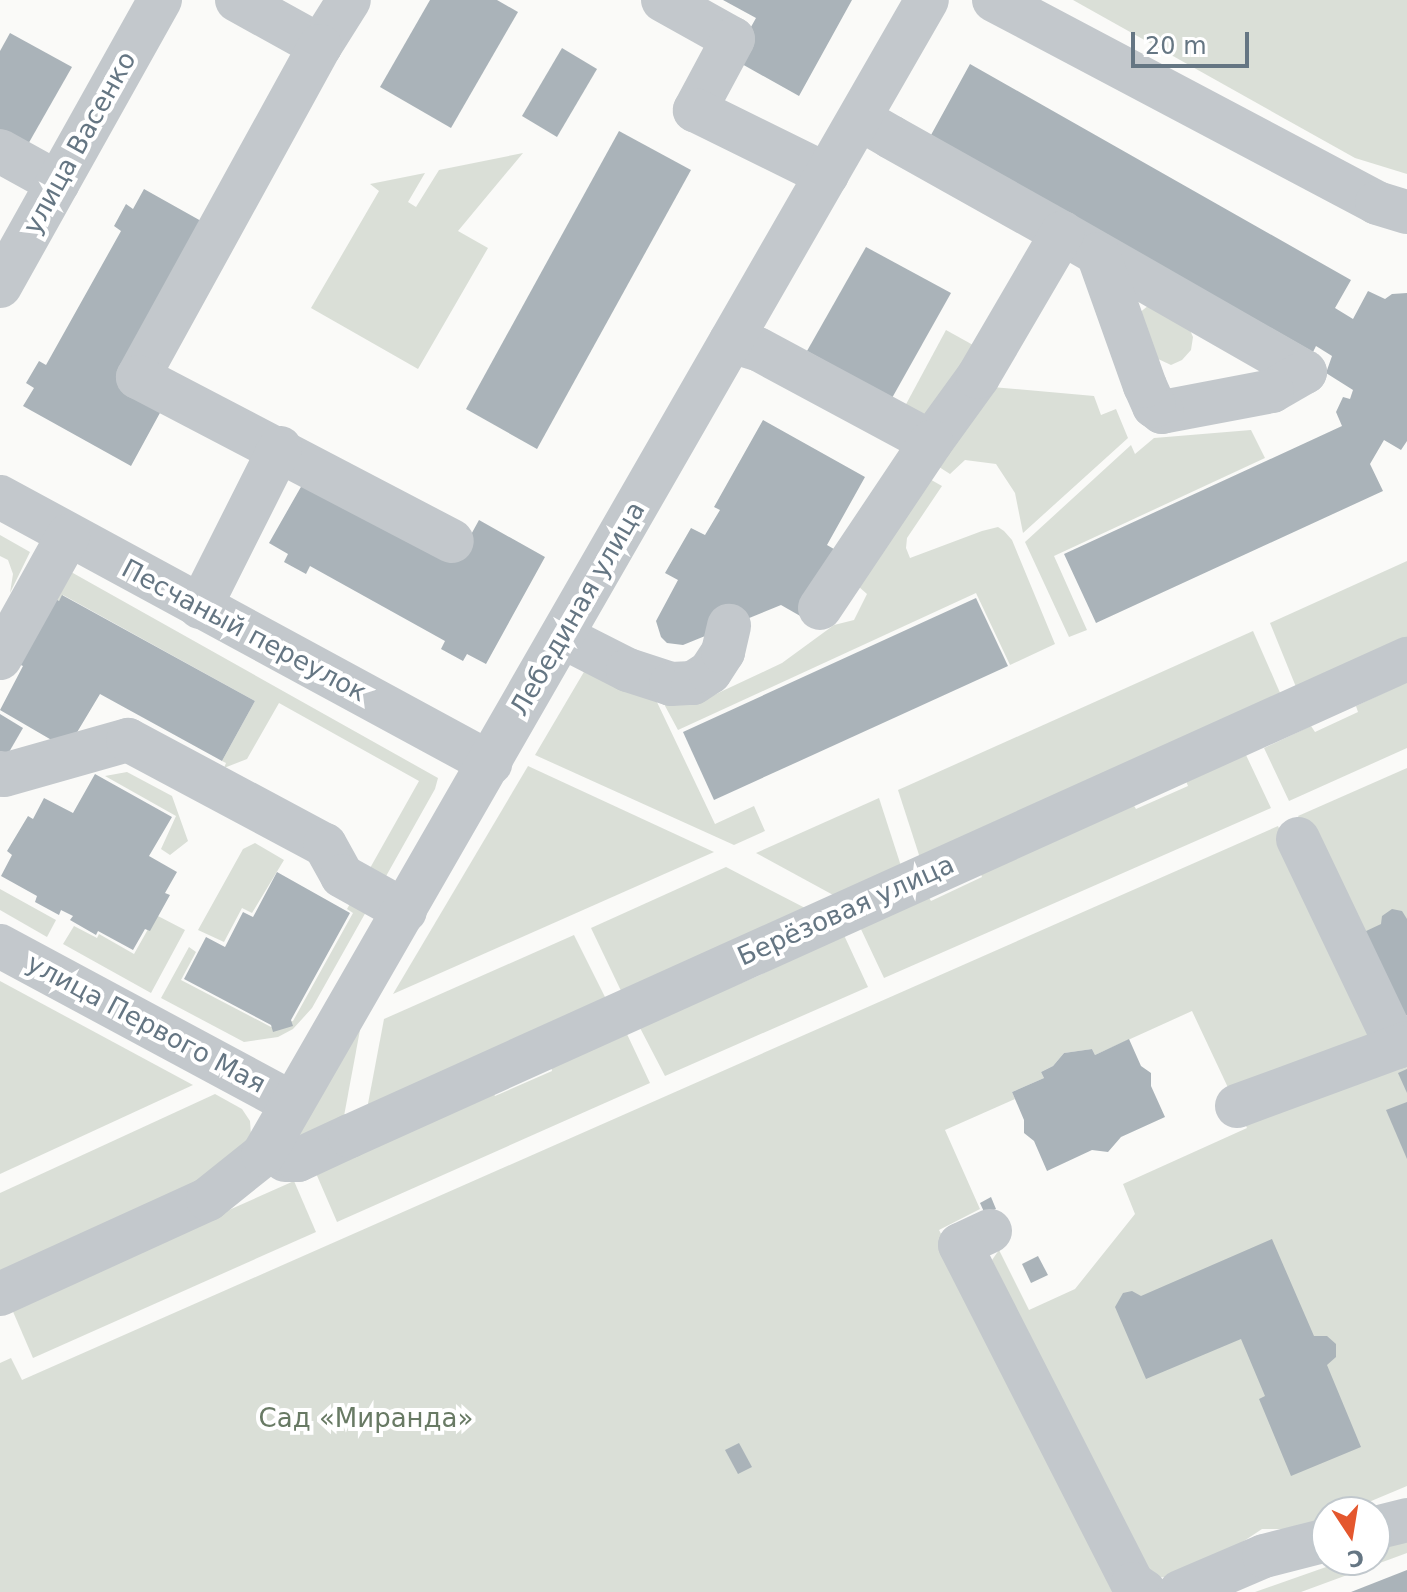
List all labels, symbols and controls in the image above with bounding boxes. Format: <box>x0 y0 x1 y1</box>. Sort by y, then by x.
scale bar <box>1135 16 1253 66</box>
text: 20 m <box>1145 32 1207 60</box>
street label: улица Васенко <box>17 46 143 240</box>
street label: Лебединая улица <box>504 496 652 722</box>
street label: Песчаный переулок <box>116 553 372 709</box>
street label: Берёзовая улица <box>733 849 959 973</box>
street label: улица Первого Мая <box>21 948 271 1100</box>
park label: Сад «Миранда» <box>259 1403 473 1435</box>
north arrow <box>1311 1496 1391 1576</box>
text: С <box>1345 1544 1366 1572</box>

